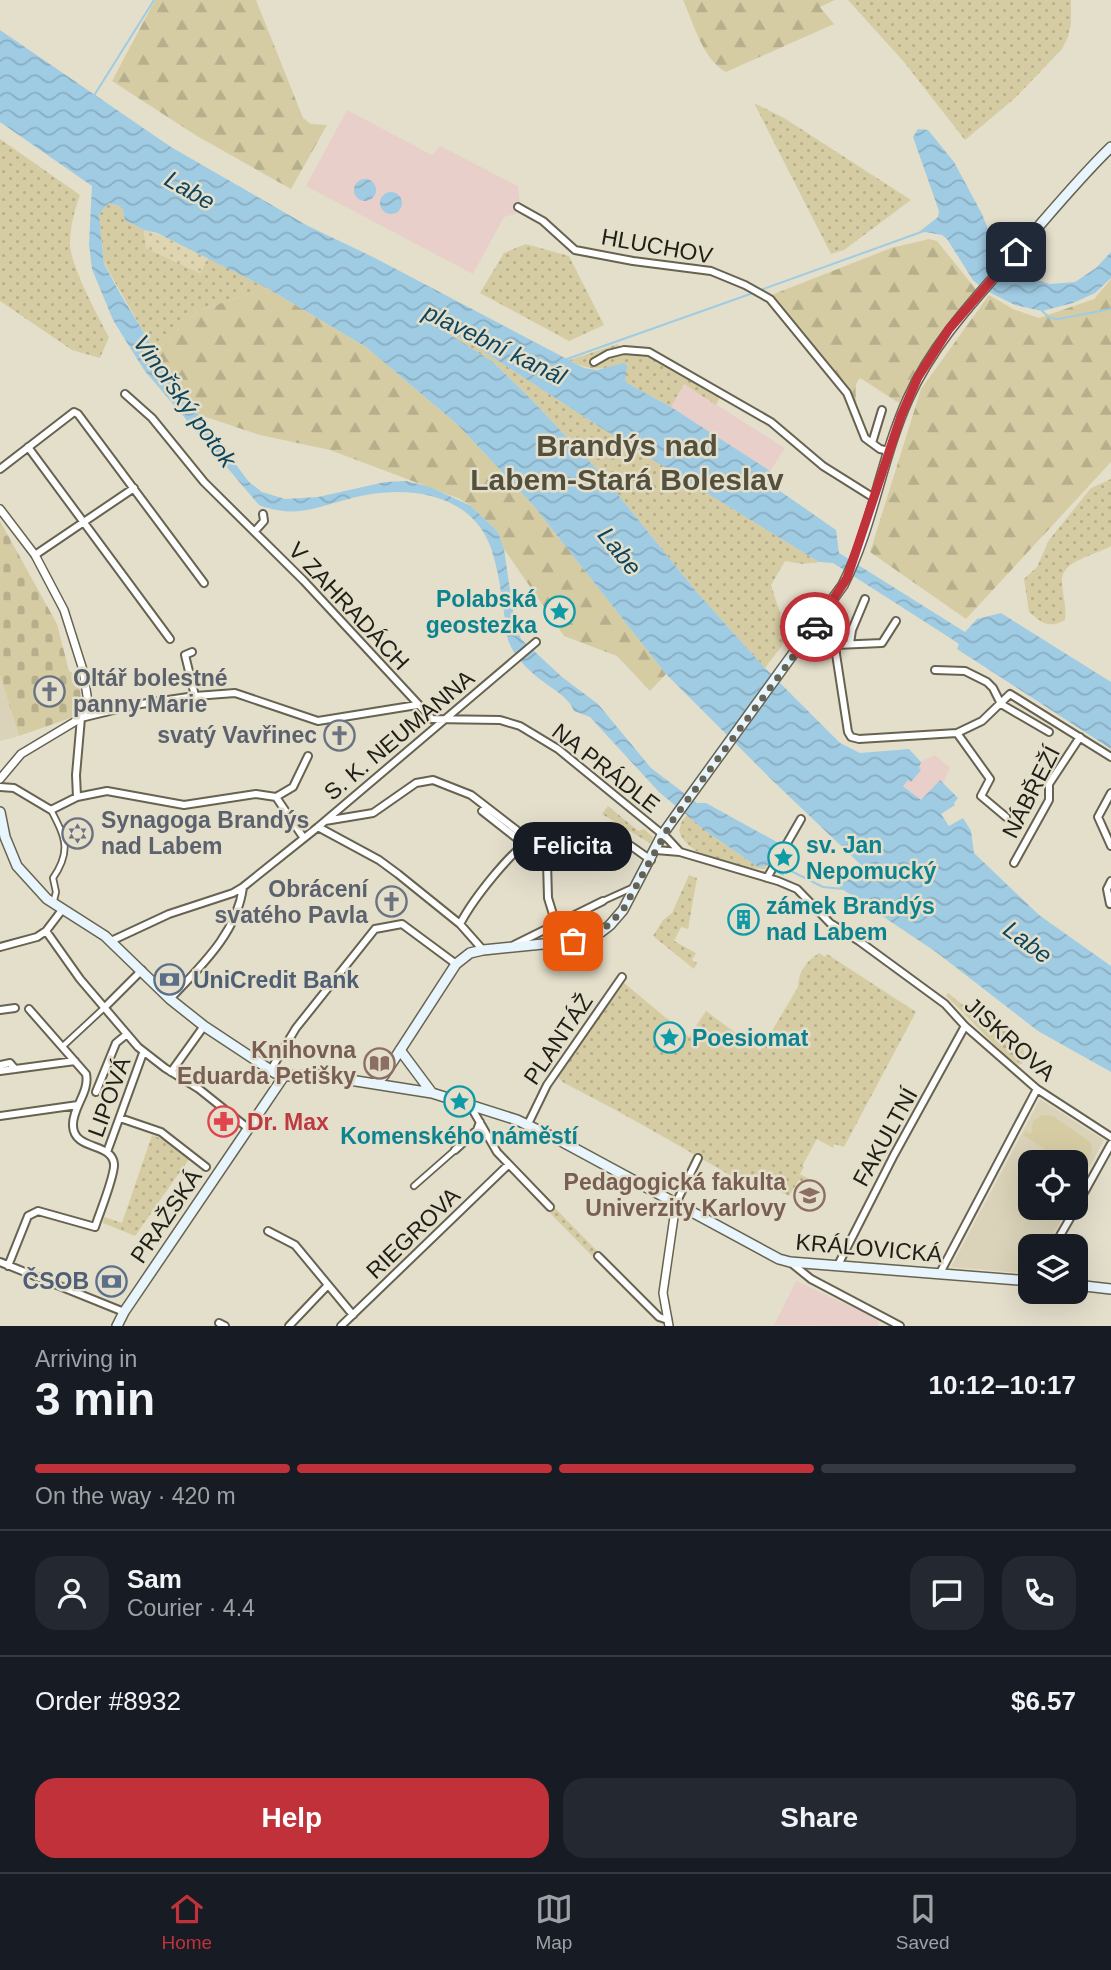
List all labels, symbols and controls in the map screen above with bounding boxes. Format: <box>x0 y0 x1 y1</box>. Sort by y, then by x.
water label: Labe <box>160 165 220 215</box>
pin <box>986 222 1046 282</box>
street label: HLUCHOV <box>599 223 715 269</box>
icon: home <box>997 233 1035 271</box>
water label: plavební kanál <box>419 298 571 390</box>
water label: Vinořský potok <box>128 330 243 474</box>
district label: Brandýs nad Labem-Stará Boleslav <box>470 429 784 496</box>
water label: Labe <box>593 522 647 580</box>
street label: V ZAHRADÁCH <box>283 537 415 675</box>
place label: Polabská geostezka <box>426 586 537 638</box>
courier <box>780 592 850 662</box>
place icon: Polabská geostezka <box>543 595 577 629</box>
icon: car <box>796 608 834 646</box>
street label: S. K. NEUMANNA <box>319 664 480 805</box>
place label: Oltář bolestné panny Marie <box>73 665 228 717</box>
church icon: Oltář bolestné panny Marie <box>33 674 67 708</box>
church icon: svatý Vavřinec <box>323 718 357 752</box>
street label: NA PRÁDLE <box>547 718 665 818</box>
place label: svatý Vavřinec <box>157 722 317 748</box>
street label: NÁBŘEŽÍ <box>997 741 1065 842</box>
place label: Synagoga Brandýs nad Labem <box>101 807 309 859</box>
synagogue icon: Synagoga Brandýs nad Labem <box>61 816 95 850</box>
callout: Felicita <box>514 822 632 871</box>
place label: sv. Jan Nepomucký <box>806 832 937 884</box>
text: Felicita <box>533 833 612 859</box>
place icon: sv. Jan Nepomucký <box>766 841 800 875</box>
place label: Obrácení svatého Pavla <box>215 876 370 928</box>
church icon: Obrácení svatého Pavla <box>374 885 408 919</box>
place label: zámek Brandýs nad Labem <box>766 893 935 945</box>
building icon: zámek Brandýs nad Labem <box>726 902 760 936</box>
pin <box>543 911 603 971</box>
water label: Labe <box>999 915 1057 969</box>
icon: bag <box>554 922 592 960</box>
bank icon: UniCredit Bank <box>153 963 187 997</box>
place label: UniCredit Bank <box>193 967 359 993</box>
street label: PLANTÁŽ <box>518 989 598 1089</box>
street label: JISKROVA <box>960 992 1061 1087</box>
place icon: Poesiomat <box>652 1021 686 1055</box>
place label: Poesiomat <box>692 1025 809 1051</box>
place label: Knihovna Eduarda Petišky <box>177 1037 356 1089</box>
library icon: Knihovna Eduarda Petišky <box>362 1046 396 1080</box>
street label: LIPOVÁ <box>83 1053 136 1140</box>
street label: FAKULTNÍ <box>847 1083 923 1191</box>
place icon: Komenského náměstí <box>442 1085 476 1119</box>
pharmacy icon: Dr. Max <box>207 1105 241 1139</box>
place label: Dr. Max <box>247 1109 329 1135</box>
place label: Komenského náměstí <box>340 1123 579 1149</box>
map controls <box>1018 1150 1088 1304</box>
button: locate <box>1018 1150 1088 1220</box>
street label: PRAŽSKÁ <box>125 1164 207 1268</box>
place label: Pedagogická fakulta Univerzity Karlovy <box>564 1169 786 1221</box>
school or university icon: Pedagogická fakulta Univerzity Karlovy <box>792 1178 826 1212</box>
street label: RIEGROVA <box>361 1182 466 1284</box>
street label: KRÁLOVICKÁ <box>795 1229 944 1267</box>
button: layers <box>1018 1234 1088 1304</box>
bank icon: ČSOB <box>95 1264 129 1298</box>
place label: ČSOB <box>23 1267 89 1294</box>
text: Arriving in <box>35 1346 137 1372</box>
text: 10:12–10:17 <box>929 1370 1076 1400</box>
text: 3 min <box>35 1373 155 1425</box>
text: On the way · 420 m <box>35 1483 236 1509</box>
button: person <box>35 1556 109 1630</box>
button: chat <box>910 1556 984 1630</box>
button: phone <box>1002 1556 1076 1630</box>
text: Sam <box>127 1564 182 1594</box>
text: Courier · 4.4 <box>127 1595 255 1621</box>
text: Order #8932 <box>35 1686 181 1716</box>
text: $6.57 <box>1011 1686 1076 1716</box>
button: Help <box>35 1778 549 1858</box>
button: Share <box>563 1778 1076 1858</box>
tab: Home <box>161 1890 212 1954</box>
tab: Map <box>535 1890 573 1954</box>
tab: Saved <box>896 1890 950 1954</box>

